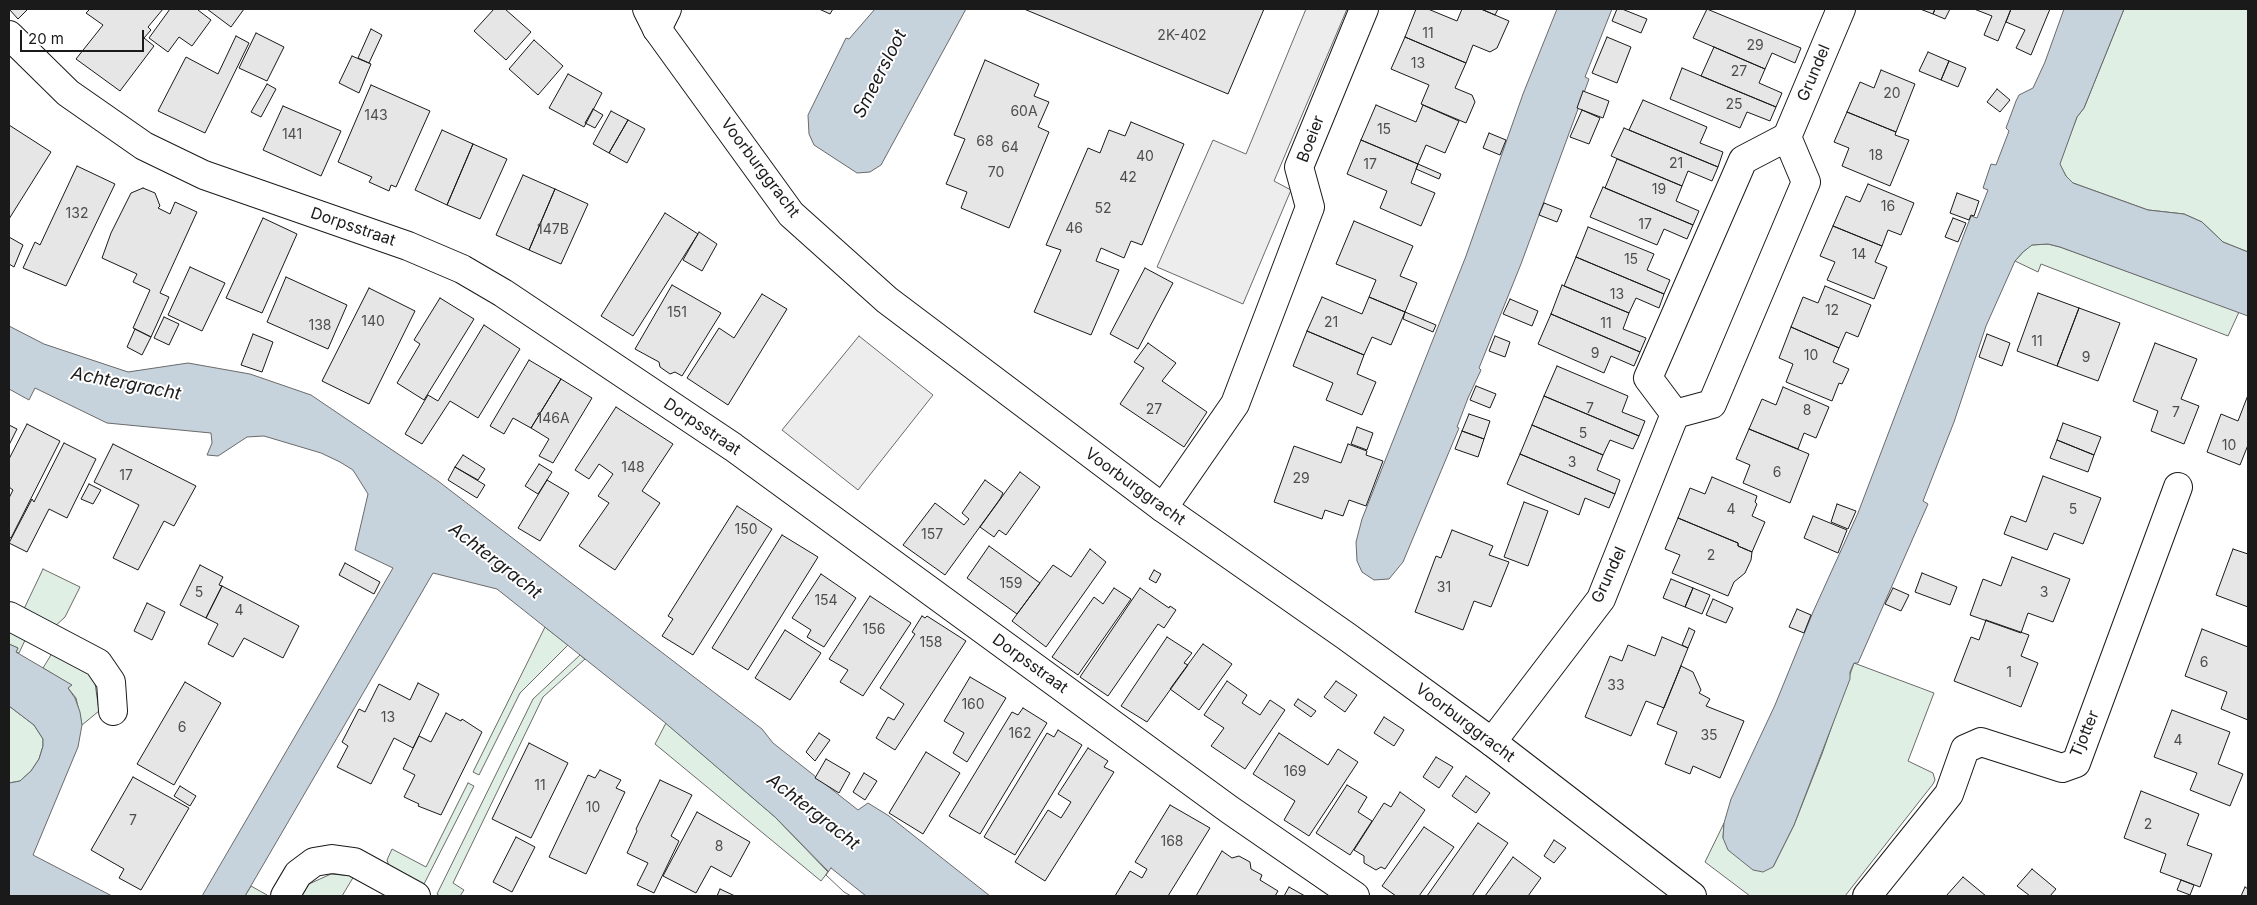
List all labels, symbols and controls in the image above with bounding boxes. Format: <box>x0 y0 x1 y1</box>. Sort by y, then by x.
scale bar <box>22 20 146 52</box>
water label: Smeersloot <box>849 26 911 122</box>
house number: 11 <box>1422 26 1434 42</box>
house number: 2K-402 <box>1157 28 1207 44</box>
text: 20 m <box>28 29 64 48</box>
house number: 29 <box>1746 38 1764 54</box>
street label: Grundel <box>1793 42 1835 104</box>
house number: 13 <box>1411 56 1425 72</box>
house number: 27 <box>1731 64 1747 80</box>
house number: 20 <box>1883 86 1901 102</box>
house number: 25 <box>1725 97 1743 113</box>
house number: 60A <box>1010 104 1038 120</box>
house number: 143 <box>364 108 388 124</box>
street label: Boeier <box>1293 113 1329 165</box>
street label: Voorburggracht <box>716 115 804 221</box>
house number: 15 <box>1377 122 1391 138</box>
house number: 141 <box>282 127 302 143</box>
house number: 68 <box>976 134 994 150</box>
house number: 64 <box>1001 140 1019 156</box>
house number: 18 <box>1869 148 1883 164</box>
house number: 40 <box>1136 149 1154 165</box>
house number: 21 <box>1669 156 1683 172</box>
house number: 17 <box>1363 157 1377 173</box>
house number: 70 <box>988 165 1004 181</box>
house number: 42 <box>1119 170 1137 186</box>
house number: 19 <box>1652 182 1666 198</box>
house number: 16 <box>1881 199 1895 215</box>
house number: 52 <box>1094 201 1112 217</box>
street label: Dorpsstraat <box>308 204 398 250</box>
house number: 132 <box>66 206 88 222</box>
house number: 17 <box>1638 217 1652 233</box>
house number: 46 <box>1065 221 1083 237</box>
house number: 147B <box>537 222 569 238</box>
house number: 14 <box>1852 247 1866 263</box>
house number: 15 <box>1624 252 1638 268</box>
house number: 13 <box>1610 287 1624 303</box>
house number: 12 <box>1825 303 1839 319</box>
house number: 151 <box>667 305 687 321</box>
house number: 140 <box>361 314 385 330</box>
house number: 21 <box>1324 315 1338 331</box>
house number: 11 <box>1600 316 1612 332</box>
house number: 138 <box>308 318 332 334</box>
house number: 11 <box>2031 334 2043 350</box>
house number: 9 <box>1591 346 1599 362</box>
house number: 10 <box>1804 348 1818 364</box>
house number: 9 <box>2082 350 2090 366</box>
water label: Achtergracht <box>69 363 183 405</box>
street label: Dorpsstraat <box>660 394 744 460</box>
house number: 7 <box>1586 401 1594 417</box>
house number: 27 <box>1146 402 1162 418</box>
house number: 8 <box>1803 403 1811 419</box>
house number: 7 <box>2172 405 2180 421</box>
house number: 146A <box>536 411 570 427</box>
house number: 5 <box>1579 426 1587 442</box>
house number: 10 <box>2222 438 2236 454</box>
street label: Voorburggracht <box>1081 444 1189 530</box>
house number: 3 <box>1568 455 1576 471</box>
house number: 148 <box>621 460 645 476</box>
house number: 6 <box>1773 465 1781 481</box>
house number: 17 <box>119 468 133 484</box>
house number: 29 <box>1292 471 1310 487</box>
house number: 4 <box>1726 502 1736 518</box>
house number: 5 <box>2069 502 2077 518</box>
water label: Achtergracht <box>444 518 546 604</box>
house number: 150 <box>734 522 758 538</box>
house number: 157 <box>921 527 943 543</box>
street label: Grundel <box>1588 544 1630 606</box>
house number: 2 <box>1707 548 1715 564</box>
house number: 159 <box>1000 576 1022 592</box>
house number: 31 <box>1437 580 1451 596</box>
house number: 5 <box>195 585 203 601</box>
house number: 3 <box>2040 585 2048 601</box>
house number: 154 <box>814 593 838 609</box>
house number: 4 <box>234 603 244 619</box>
house number: 156 <box>863 622 885 638</box>
street label: Dorpsstraat <box>989 630 1071 698</box>
house number: 158 <box>920 635 942 651</box>
house number: 6 <box>2200 655 2208 671</box>
house number: 1 <box>2006 665 2012 681</box>
house number: 33 <box>1607 678 1625 694</box>
street label: Voorburggracht <box>1412 679 1518 767</box>
house number: 160 <box>961 697 985 713</box>
street label: Tjotter <box>2067 708 2103 760</box>
house number: 13 <box>381 710 395 726</box>
house number: 6 <box>178 720 186 736</box>
house number: 162 <box>1009 726 1031 742</box>
house number: 35 <box>1700 728 1718 744</box>
house number: 4 <box>2173 733 2183 749</box>
house number: 169 <box>1283 764 1307 780</box>
water label: Achtergracht <box>762 769 864 855</box>
house number: 11 <box>534 778 546 794</box>
house number: 10 <box>586 800 600 816</box>
house number: 7 <box>129 813 137 829</box>
house number: 2 <box>2144 817 2152 833</box>
house number: 168 <box>1160 834 1184 850</box>
house number: 8 <box>715 839 723 855</box>

